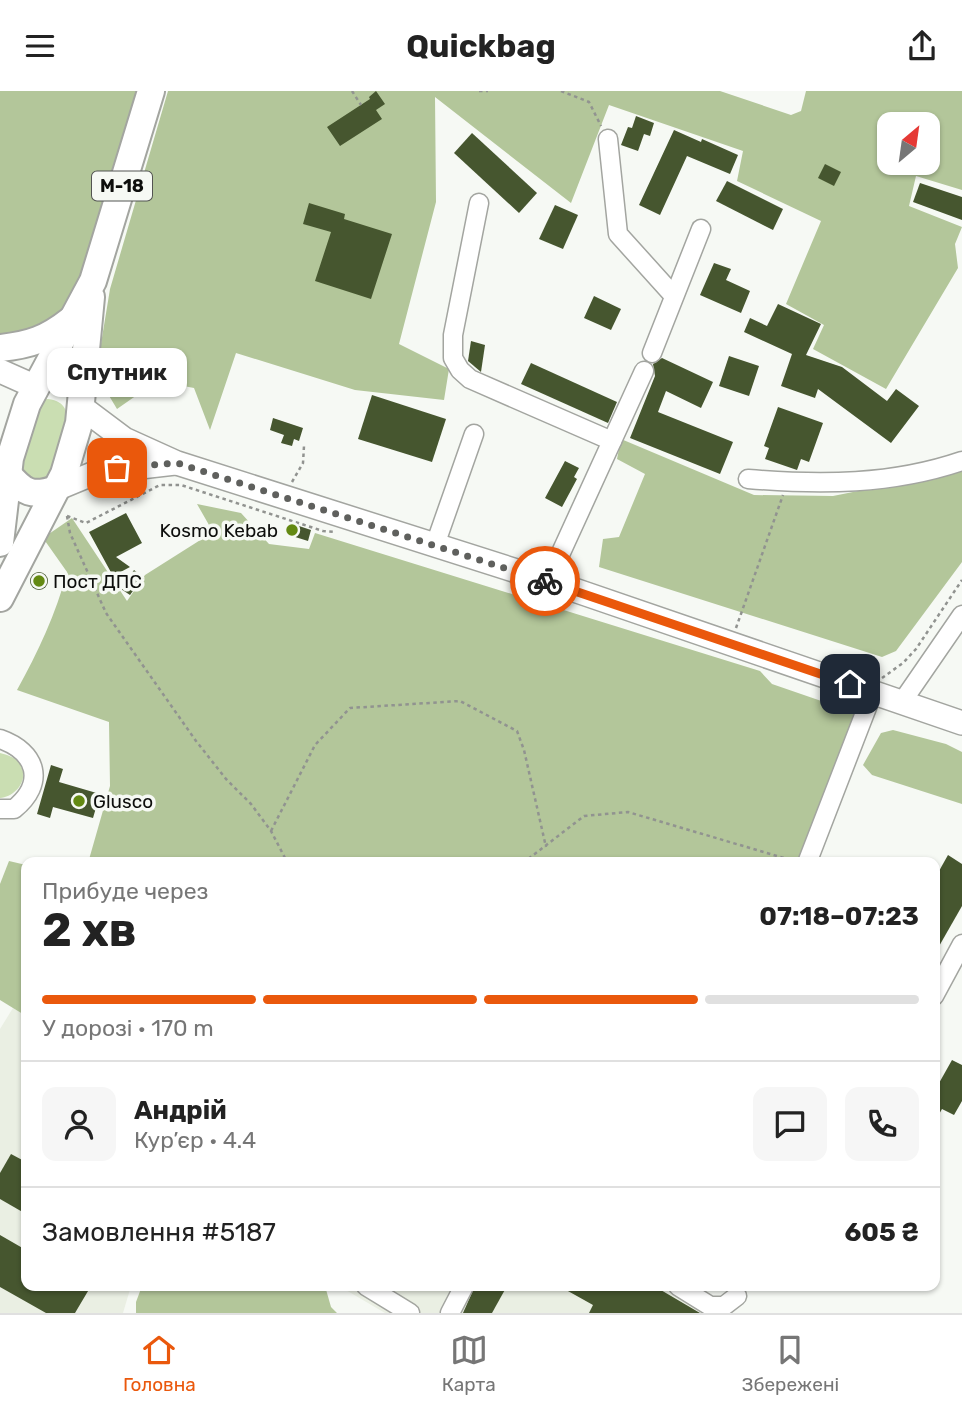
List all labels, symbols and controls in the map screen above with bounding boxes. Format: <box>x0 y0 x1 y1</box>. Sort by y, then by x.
icon: menu <box>21 27 59 65</box>
text: Quickbag <box>406 27 556 65</box>
icon: share <box>903 27 941 65</box>
north arrow <box>877 112 940 175</box>
map controls <box>877 112 940 175</box>
road number: М-18 <box>92 171 152 201</box>
callout: Спутник <box>47 349 187 398</box>
text: Спутник <box>67 358 167 386</box>
pin <box>87 438 147 498</box>
icon: bag <box>98 449 136 487</box>
place label: Kosmo Kebab <box>160 519 278 542</box>
marker: Kosmo Kebab <box>284 522 300 538</box>
courier <box>510 546 580 616</box>
icon: bike <box>526 562 564 600</box>
place label: Пост ДПС <box>53 570 142 593</box>
marker: Пост ДПС <box>31 573 47 589</box>
pin <box>820 654 880 714</box>
icon: home <box>831 665 869 703</box>
place label: Glusco <box>93 790 153 813</box>
marker: Glusco <box>71 793 87 809</box>
text: Прибуде через <box>42 877 208 905</box>
text: 07:18–07:23 <box>759 901 919 932</box>
text: 2 хв <box>42 903 137 958</box>
text: У дорозі · 170 m <box>42 1014 214 1042</box>
button: person <box>42 1087 116 1161</box>
button: chat <box>753 1087 827 1161</box>
button: phone <box>845 1087 919 1161</box>
text: Андрій <box>134 1095 227 1126</box>
text: Кур’єр · 4.4 <box>134 1126 256 1154</box>
text: Замовлення #5187 <box>42 1217 276 1248</box>
text: 605 ₴ <box>844 1217 919 1248</box>
tab: Головна <box>123 1331 196 1396</box>
tab: Карта <box>442 1331 496 1396</box>
tab: Збережені <box>742 1331 839 1396</box>

